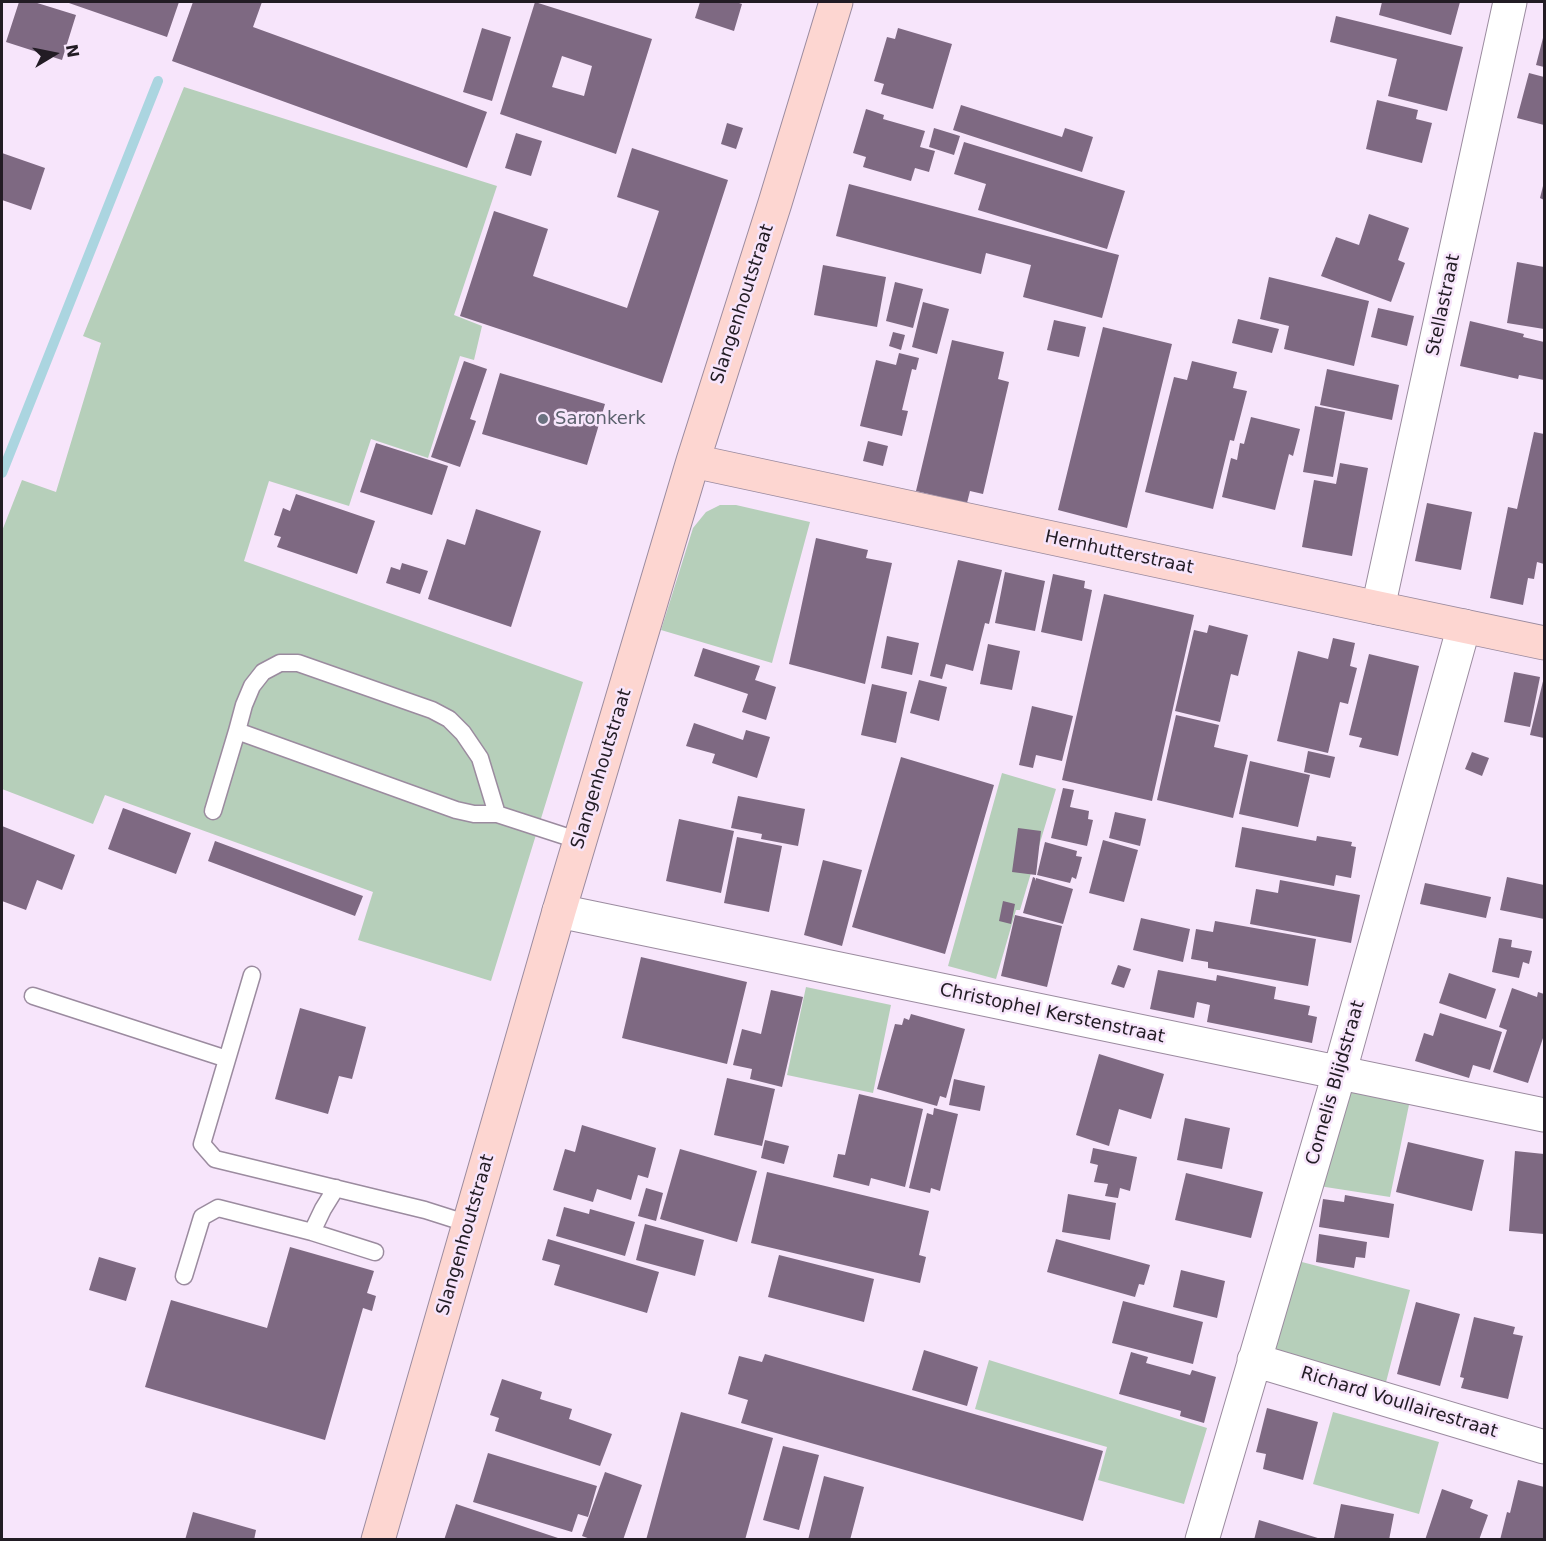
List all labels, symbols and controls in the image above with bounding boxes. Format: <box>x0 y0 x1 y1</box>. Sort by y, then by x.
north arrow <box>24 24 84 84</box>
text: N <box>62 43 83 59</box>
street label: Slangenhoutstraat <box>707 221 779 387</box>
street label: Stellastraat <box>1423 252 1465 358</box>
place label: Saronkerk <box>555 408 646 430</box>
marker: Saronkerk <box>536 412 550 426</box>
street label: Hernhutterstraat <box>1043 527 1195 579</box>
street label: Slangenhoutstraat <box>567 686 637 852</box>
street label: Christophel Kerstenstraat <box>937 980 1167 1048</box>
street label: Cornelis Blijdstraat <box>1302 998 1370 1168</box>
street label: Slangenhoutstraat <box>433 1152 499 1318</box>
street label: Richard Voullairestraat <box>1298 1363 1500 1443</box>

